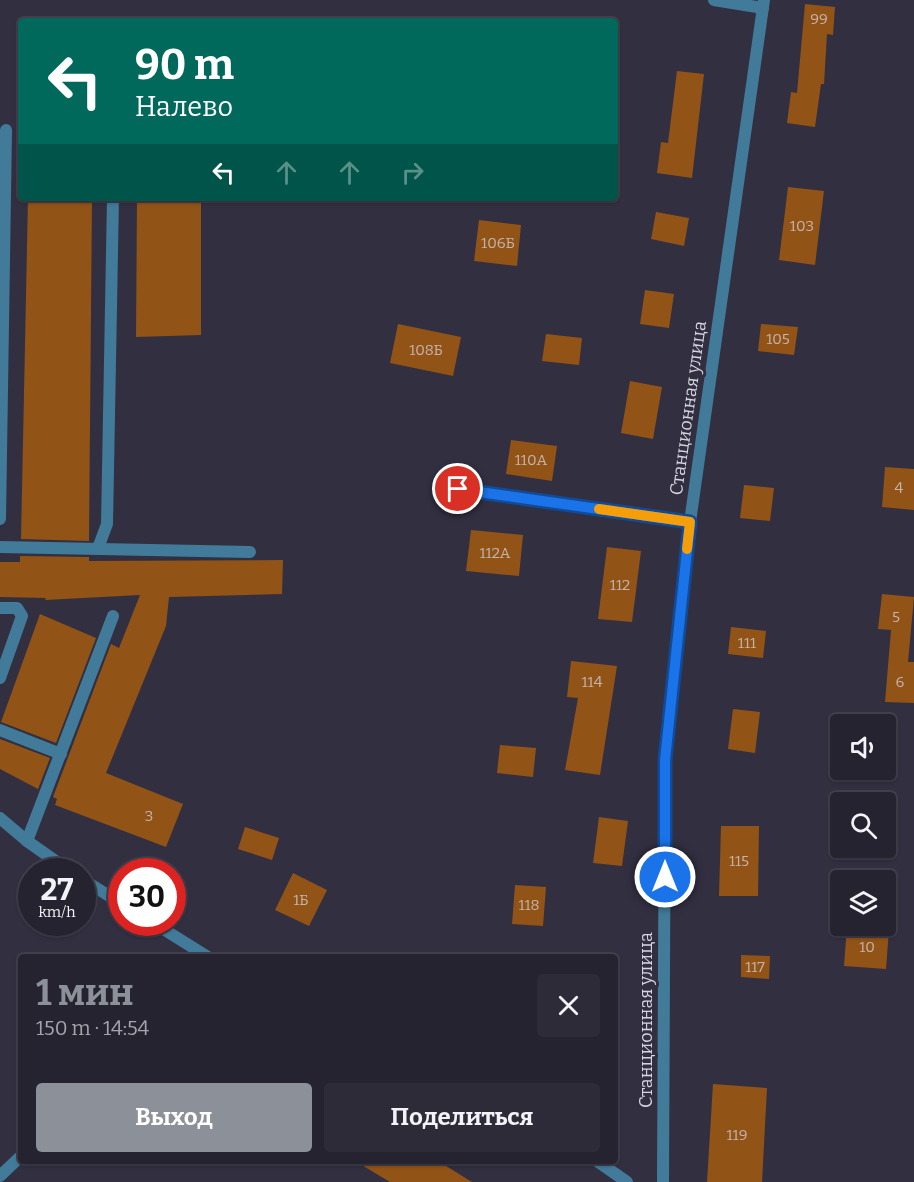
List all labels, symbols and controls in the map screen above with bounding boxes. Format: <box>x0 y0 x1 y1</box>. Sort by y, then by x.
house number: 99 <box>810 10 828 28</box>
text: 90 m <box>135 40 234 90</box>
icon: left <box>36 42 114 120</box>
text: Налево <box>135 91 233 123</box>
icon: left <box>207 156 240 189</box>
icon: ahead <box>270 156 303 189</box>
icon: ahead <box>333 156 366 189</box>
icon: right <box>396 156 429 189</box>
house number: 103 <box>790 217 814 235</box>
house number: 106Б <box>481 234 515 252</box>
street label: Станционная улица <box>665 319 711 497</box>
house number: 105 <box>766 330 790 348</box>
house number: 108Б <box>409 341 443 359</box>
house number: 110А <box>515 451 548 469</box>
pin <box>432 463 483 514</box>
icon: arrive <box>441 472 474 505</box>
house number: 4 <box>895 479 904 497</box>
house number: 112А <box>480 544 511 562</box>
house number: 112 <box>610 576 630 594</box>
house number: 5 <box>892 608 900 626</box>
house number: 111 <box>738 634 756 652</box>
house number: 114 <box>582 673 603 691</box>
house number: 6 <box>896 673 905 691</box>
map controls <box>830 714 896 936</box>
button: sound <box>830 714 896 780</box>
button: search <box>830 792 896 858</box>
house number: 3 <box>145 807 153 825</box>
position arrow <box>633 845 697 909</box>
house number: 115 <box>729 852 749 870</box>
speed limit sign: 30 <box>108 858 186 936</box>
button: layers <box>830 870 896 936</box>
text: 27 <box>41 872 73 908</box>
house number: 1Б <box>293 891 309 909</box>
house number: 118 <box>518 896 540 914</box>
text: km/h <box>38 903 76 921</box>
street label: Станционная улица <box>635 932 657 1108</box>
house number: 10 <box>859 938 875 956</box>
house number: 117 <box>745 958 765 976</box>
text: 1 мин <box>36 971 134 1015</box>
button: close <box>537 974 600 1037</box>
text: 150 m · 14:54 <box>36 1016 149 1040</box>
button: Выход <box>36 1083 312 1152</box>
button: Поделиться <box>324 1083 600 1152</box>
house number: 119 <box>727 1126 747 1144</box>

